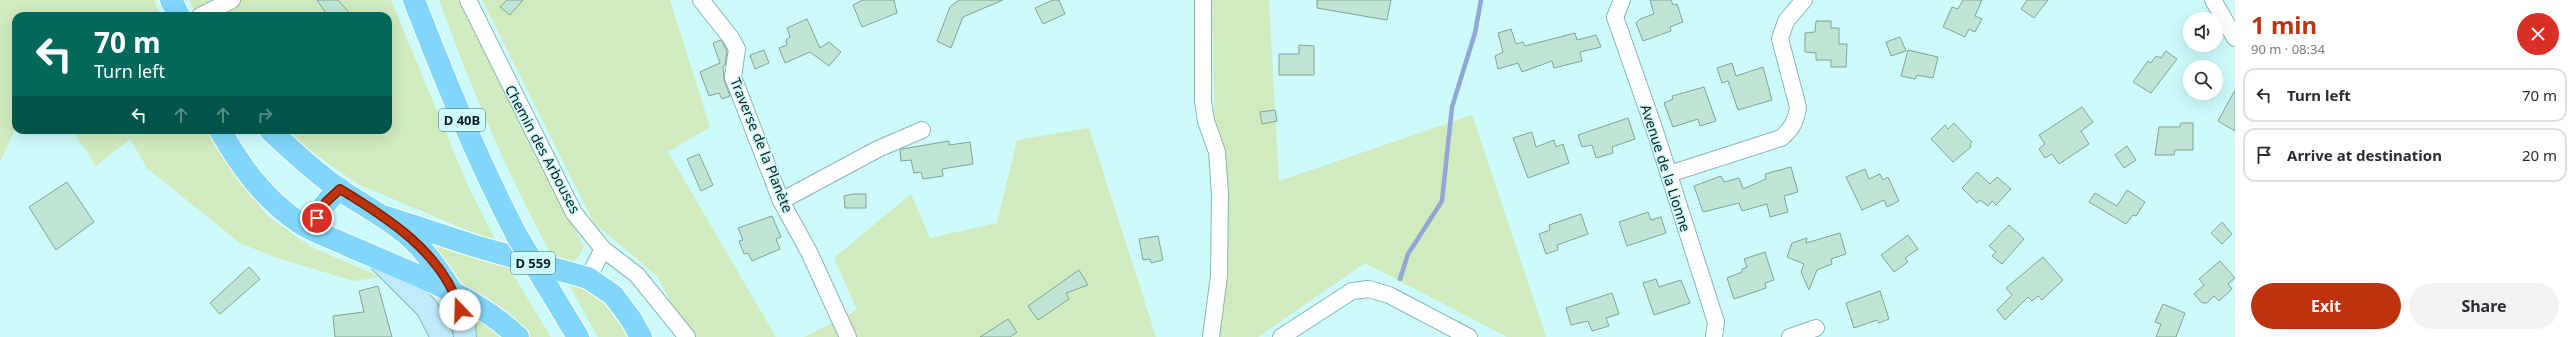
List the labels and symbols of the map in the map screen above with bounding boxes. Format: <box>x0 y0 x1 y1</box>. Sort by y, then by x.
street label: Traverse de la Planète <box>726 75 798 215</box>
street label: Chemin des Arbouses <box>501 81 585 217</box>
street label: Avenue de la Lionne <box>1636 102 1696 234</box>
road number: D 40B <box>439 109 485 131</box>
pin <box>300 201 334 235</box>
road number: D 559 <box>511 252 555 274</box>
position arrow <box>439 289 481 331</box>

